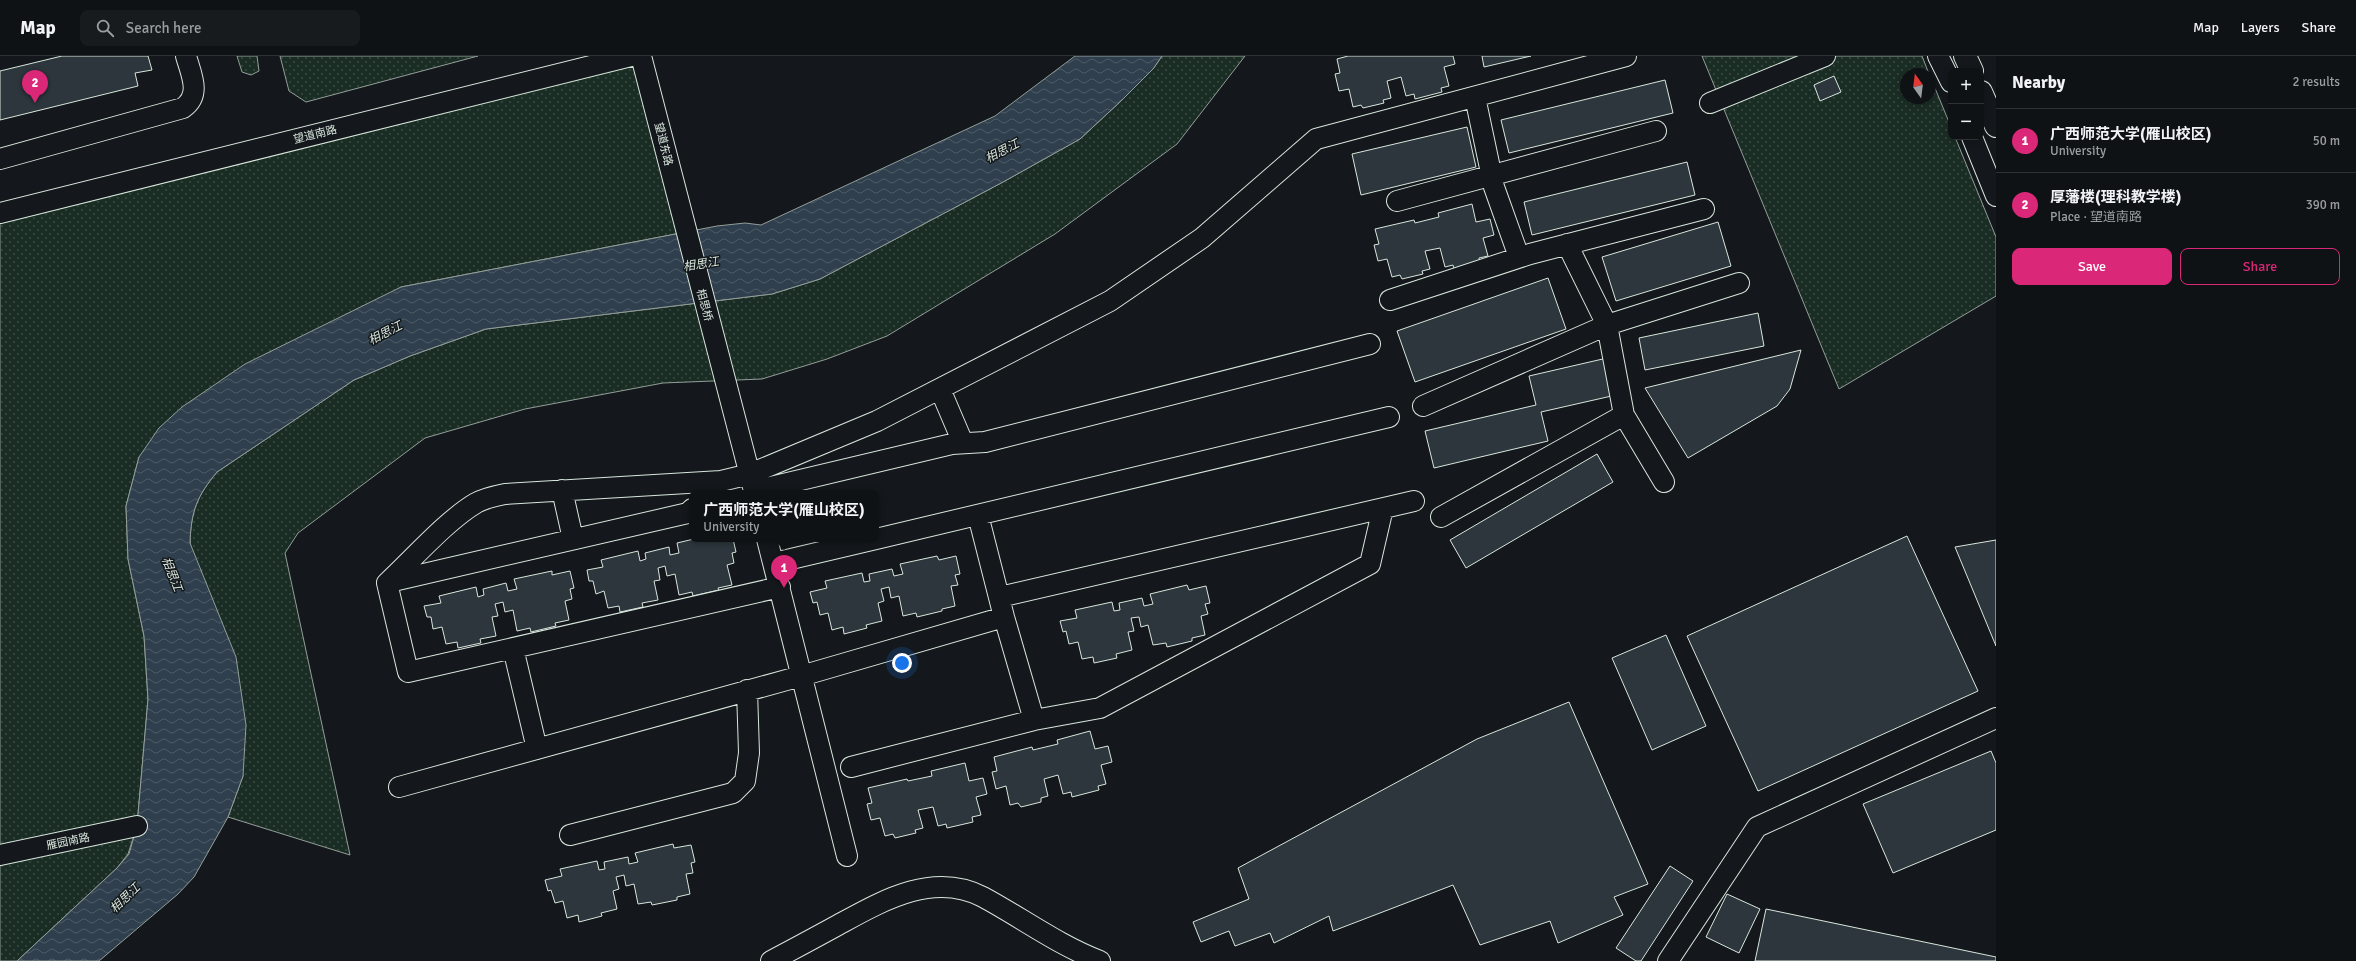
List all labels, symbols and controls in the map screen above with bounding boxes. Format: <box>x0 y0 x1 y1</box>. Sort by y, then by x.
search box <box>80 10 360 46</box>
text: Map <box>20 16 56 40</box>
icon: search <box>94 17 116 39</box>
text: Search here <box>126 19 201 37</box>
text: Map <box>2193 19 2219 36</box>
text: Layers <box>2241 19 2280 36</box>
text: Share <box>2302 19 2336 36</box>
north arrow <box>1900 68 1936 104</box>
map controls <box>1948 68 1984 140</box>
button: + <box>1948 68 1984 104</box>
pin: 2 <box>22 70 48 103</box>
text: Nearby <box>2012 72 2065 93</box>
text: 2 results <box>2292 74 2340 90</box>
button: − <box>1948 104 1984 140</box>
street label: 望道东路 <box>652 121 675 167</box>
street label: 望道南路 <box>292 123 338 146</box>
text: 广西师范大学(雁山校区) <box>2050 125 2211 143</box>
text: 1 <box>2021 133 2029 149</box>
text: 50 m <box>2313 133 2340 149</box>
water label: 相思江 <box>983 136 1023 166</box>
text: University <box>2050 143 2106 159</box>
text: 厚藩楼(理科教学楼) <box>2050 188 2181 206</box>
text: 2 <box>2021 197 2029 213</box>
text: 390 m <box>2306 197 2340 213</box>
text: Place · 望道南路 <box>2050 209 2142 225</box>
button: Save <box>2012 248 2172 285</box>
button: Share <box>2180 248 2340 285</box>
water label: 相思江 <box>682 254 722 275</box>
street label: 相思桥 <box>694 288 715 323</box>
water label: 相思江 <box>366 318 406 348</box>
popup <box>689 490 879 542</box>
text: 广西师范大学(雁山校区) <box>703 501 865 519</box>
text: University <box>703 519 759 535</box>
water label: 相思江 <box>158 555 186 596</box>
pin: 1 <box>771 555 797 588</box>
your location <box>892 653 912 673</box>
street label: 雁园南路 <box>45 831 91 852</box>
water label: 相思江 <box>107 879 145 916</box>

